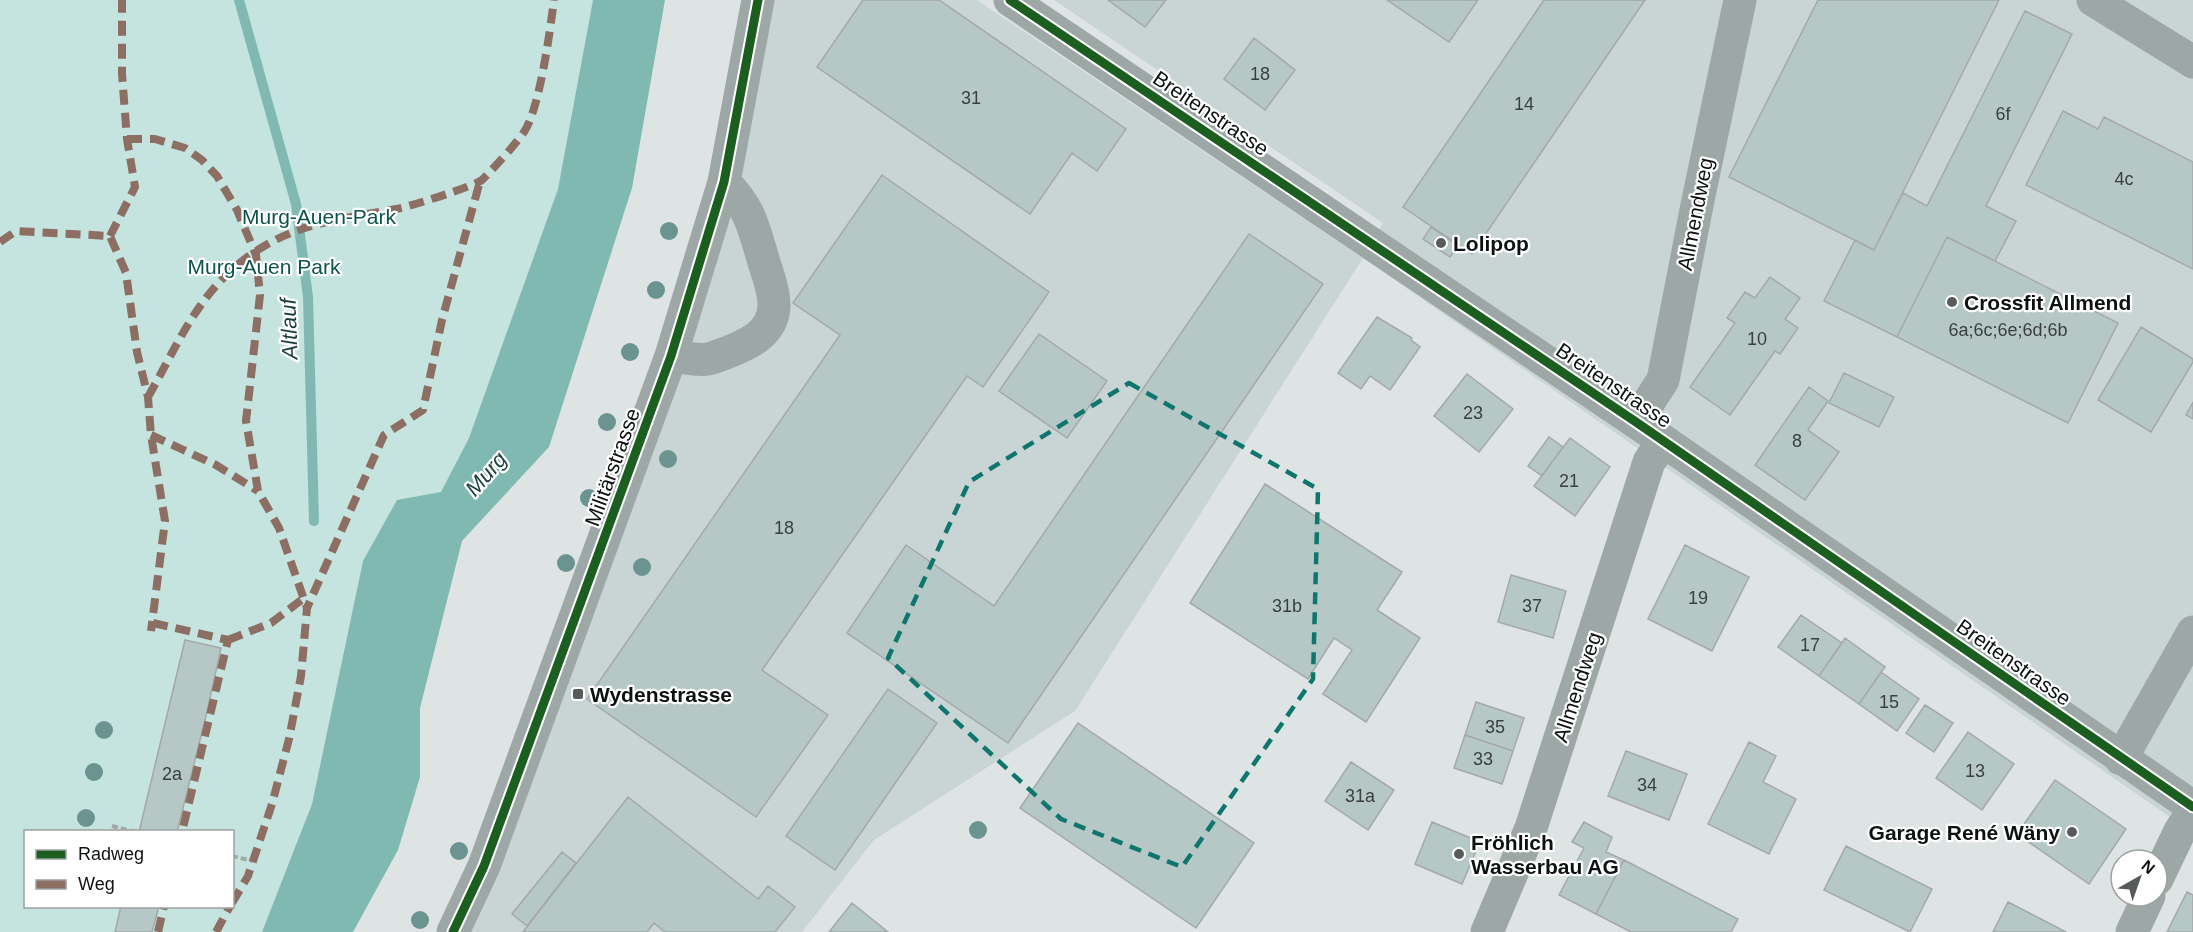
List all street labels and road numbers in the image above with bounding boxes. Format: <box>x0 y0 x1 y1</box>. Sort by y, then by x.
street label: Breitenstrasse <box>1149 66 1273 160</box>
street label: Allmendweg <box>1673 156 1717 272</box>
street label: Breitenstrasse <box>1552 338 1676 432</box>
street label: Militärstrasse <box>580 405 644 529</box>
street label: Breitenstrasse <box>1952 614 2076 710</box>
street label: Allmendweg <box>1548 629 1606 745</box>

